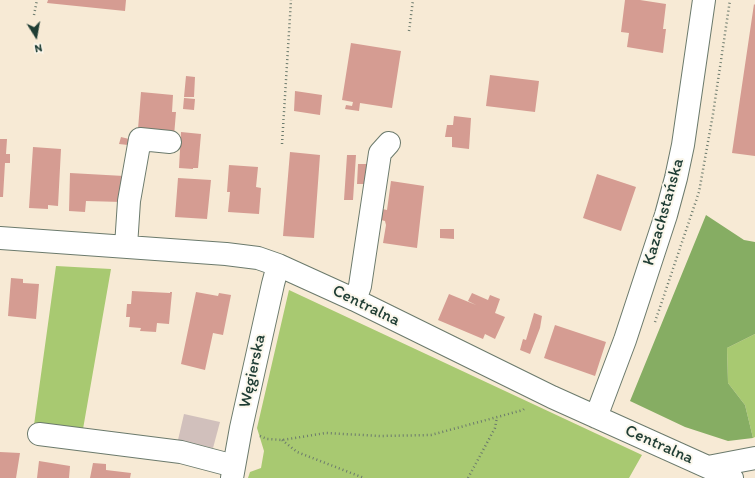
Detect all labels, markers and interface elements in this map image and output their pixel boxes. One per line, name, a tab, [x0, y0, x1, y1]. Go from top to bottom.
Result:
north arrow	[16, 16, 56, 56]
text: N	[33, 41, 43, 55]
street label: Kazachstańska	[639, 156, 689, 268]
street label: Centralna	[329, 281, 403, 331]
street label: Węgierska	[235, 332, 271, 410]
street label: Centralna	[622, 421, 696, 469]

